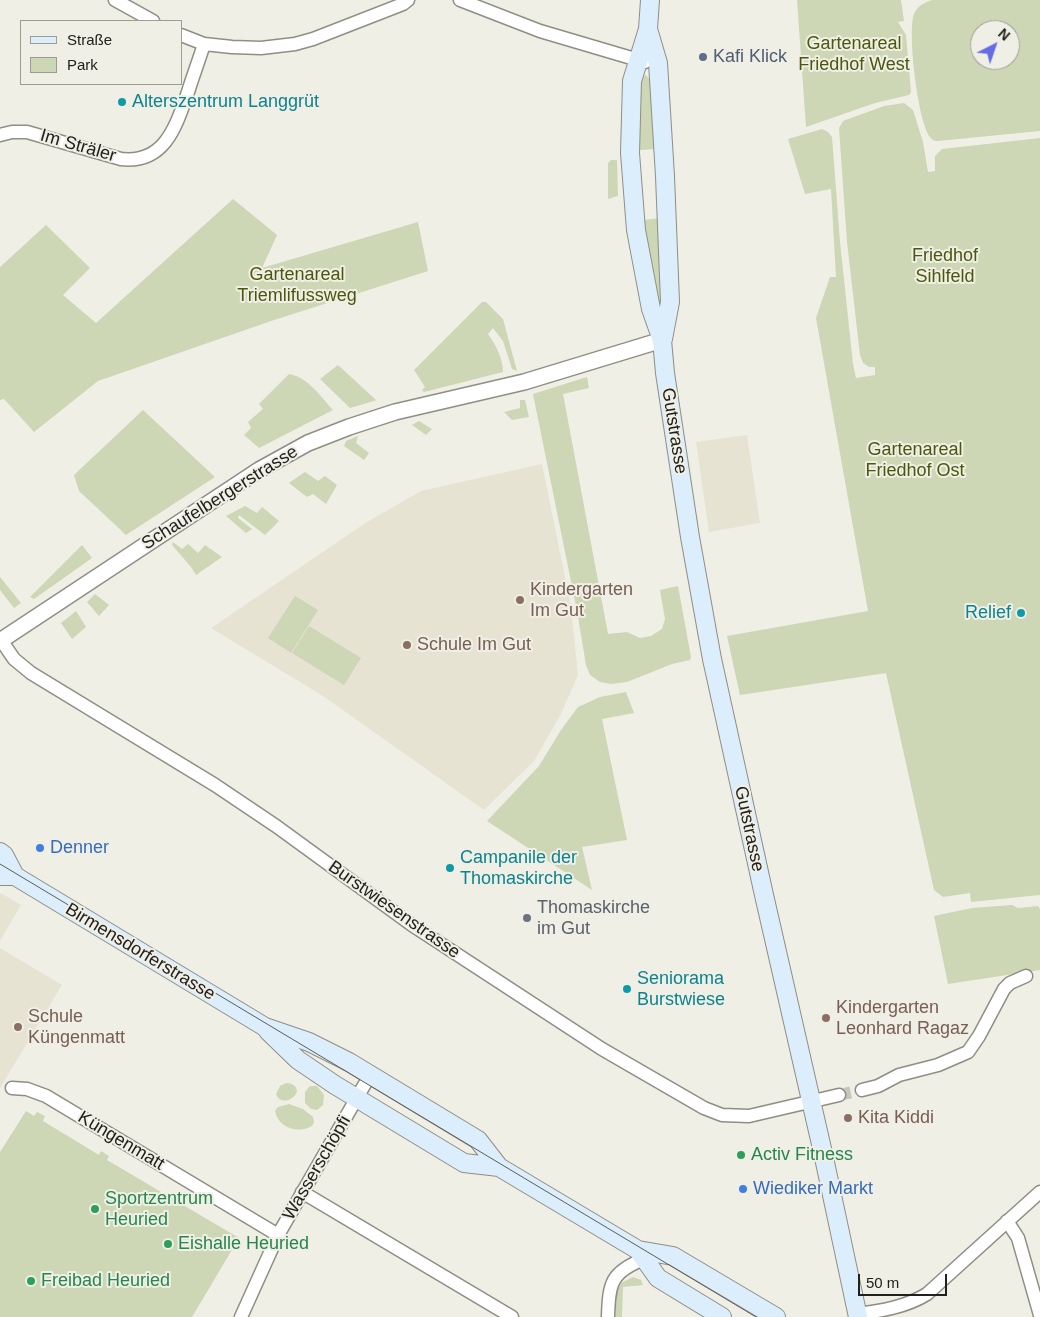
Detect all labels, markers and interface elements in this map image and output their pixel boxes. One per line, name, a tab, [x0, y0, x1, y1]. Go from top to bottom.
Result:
legend	[20, 20, 182, 85]
north arrow	[970, 20, 1020, 70]
text: N	[995, 25, 1013, 44]
text: Straße	[67, 31, 112, 48]
park label: Gartenareal Friedhof West	[798, 33, 910, 76]
place label: Kafi Klick	[713, 46, 787, 68]
marker: Kafi Klick	[697, 51, 709, 63]
text: Park	[67, 56, 98, 73]
place label: Alterszentrum Langgrüt	[132, 91, 319, 113]
marker: Alterszentrum Langgrüt	[116, 96, 128, 108]
street label: Im Sträler	[38, 125, 118, 167]
park label: Friedhof Sihlfeld	[912, 245, 978, 288]
park label: Gartenareal Triemlifussweg	[237, 264, 357, 306]
street label: Gutstrasse	[657, 386, 691, 476]
park label: Gartenareal Friedhof Ost	[865, 439, 965, 482]
street label: Schaufelbergerstrasse	[138, 441, 302, 555]
place label: Kindergarten Im Gut	[530, 579, 633, 622]
marker: Kindergarten Im Gut	[514, 594, 526, 606]
place label: Relief	[965, 602, 1011, 624]
marker: Relief	[1015, 607, 1027, 619]
place label: Schule Im Gut	[417, 634, 531, 656]
marker: Schule Im Gut	[401, 639, 413, 651]
street label: Gutstrasse	[729, 784, 769, 874]
place label: Denner	[50, 837, 109, 859]
marker: Denner	[34, 842, 46, 854]
place label: Campanile der Thomaskirche	[460, 847, 577, 890]
street label: Burstwiesenstrasse	[324, 856, 464, 964]
marker: Campanile der Thomaskirche	[444, 862, 456, 874]
place label: Thomaskirche im Gut	[537, 897, 650, 940]
street label: Birmensdorferstrasse	[61, 899, 219, 1005]
marker: Thomaskirche im Gut	[521, 912, 533, 924]
place label: Seniorama Burstwiese	[637, 968, 725, 1011]
marker: Seniorama Burstwiese	[621, 983, 633, 995]
place label: Kindergarten Leonhard Ragaz	[836, 997, 969, 1040]
place label: Schule Küngenmatt	[28, 1006, 125, 1048]
marker: Kindergarten Leonhard Ragaz	[820, 1012, 832, 1024]
marker: Schule Küngenmatt	[12, 1021, 24, 1033]
street label: Küngenmatt	[74, 1107, 168, 1175]
place label: Kita Kiddi	[858, 1107, 934, 1129]
street label: Wasserschöpfi	[278, 1112, 356, 1224]
marker: Kita Kiddi	[842, 1112, 854, 1124]
place label: Activ Fitness	[751, 1144, 853, 1166]
marker: Activ Fitness	[735, 1149, 747, 1161]
place label: Wiediker Markt	[753, 1178, 873, 1200]
marker: Wiediker Markt	[737, 1183, 749, 1195]
place label: Sportzentrum Heuried	[105, 1188, 213, 1230]
marker: Sportzentrum Heuried	[89, 1203, 101, 1215]
place label: Eishalle Heuried	[178, 1233, 309, 1255]
marker: Eishalle Heuried	[162, 1238, 174, 1250]
scale bar	[860, 1264, 949, 1296]
place label: Freibad Heuried	[41, 1270, 170, 1292]
text: 50 m	[866, 1274, 899, 1291]
marker: Freibad Heuried	[25, 1275, 37, 1287]

